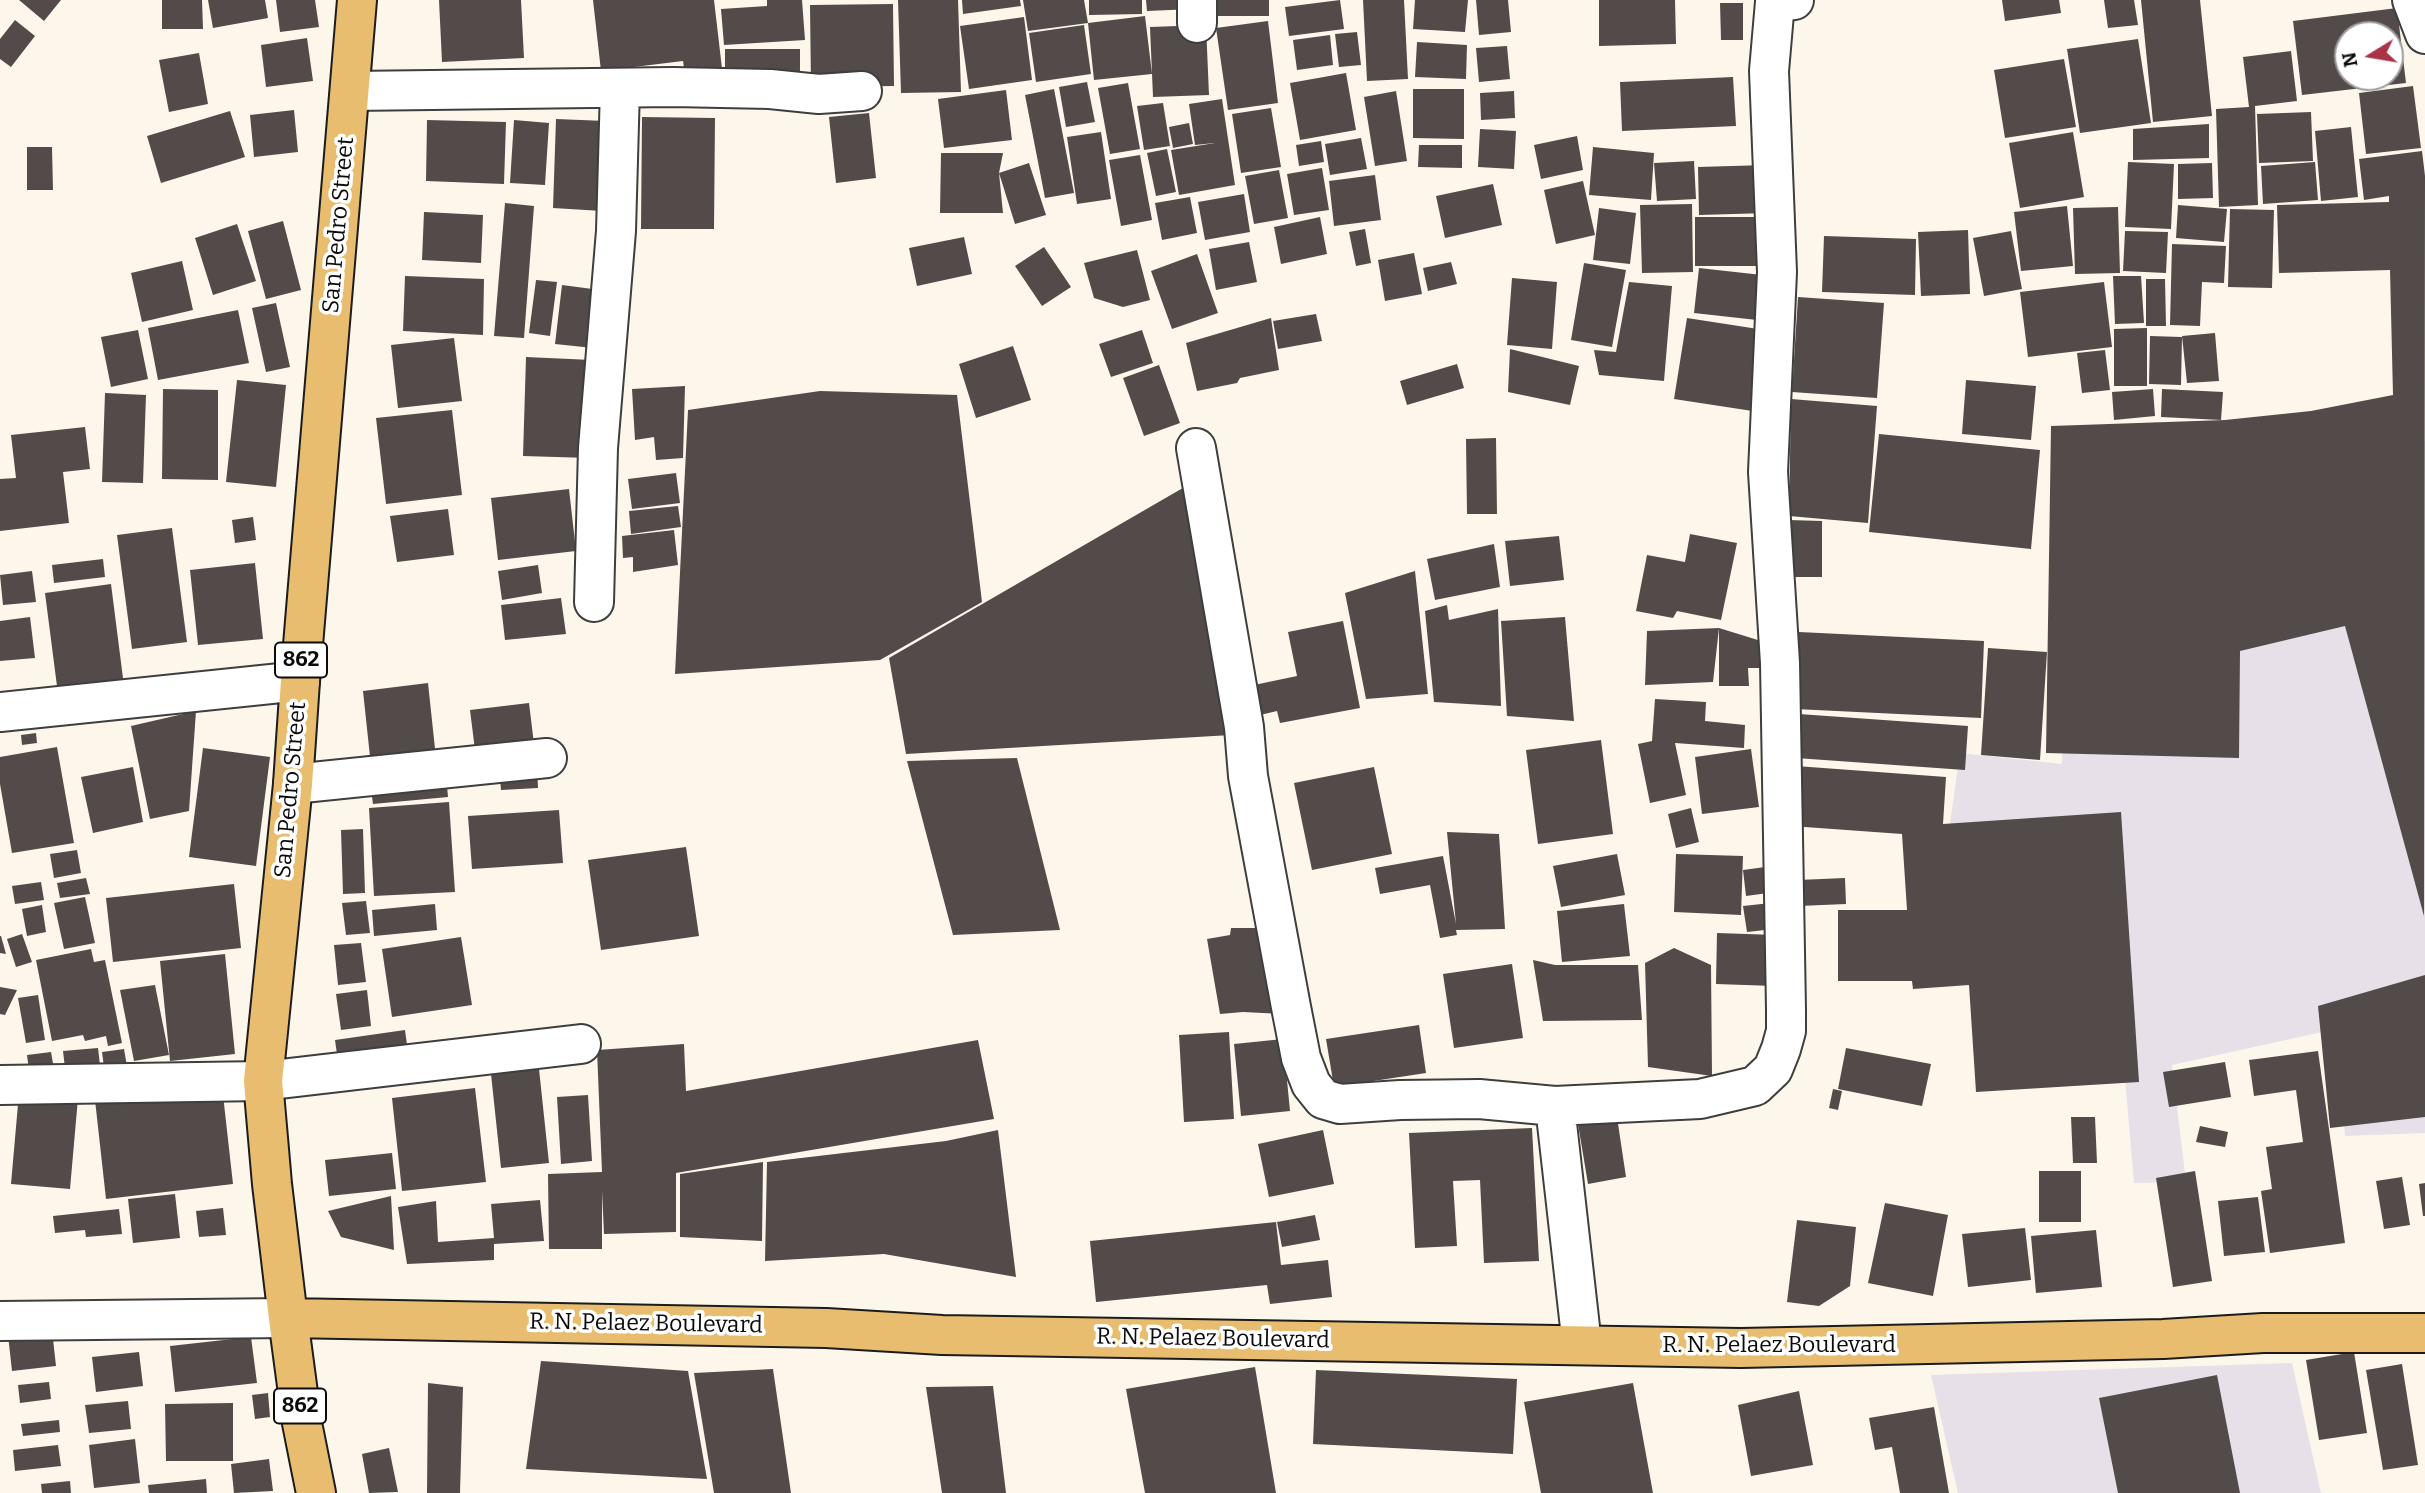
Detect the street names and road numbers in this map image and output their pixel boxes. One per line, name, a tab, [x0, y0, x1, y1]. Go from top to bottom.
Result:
street label: San Pedro Street	[318, 136, 360, 314]
road number: 862	[275, 642, 327, 678]
street label: San Pedro Street	[270, 701, 312, 879]
street label: R. N. Pelaez Boulevard	[529, 1308, 763, 1340]
street label: R. N. Pelaez Boulevard	[1096, 1323, 1330, 1355]
street label: R. N. Pelaez Boulevard	[1662, 1332, 1896, 1360]
road number: 862	[274, 1388, 326, 1424]

